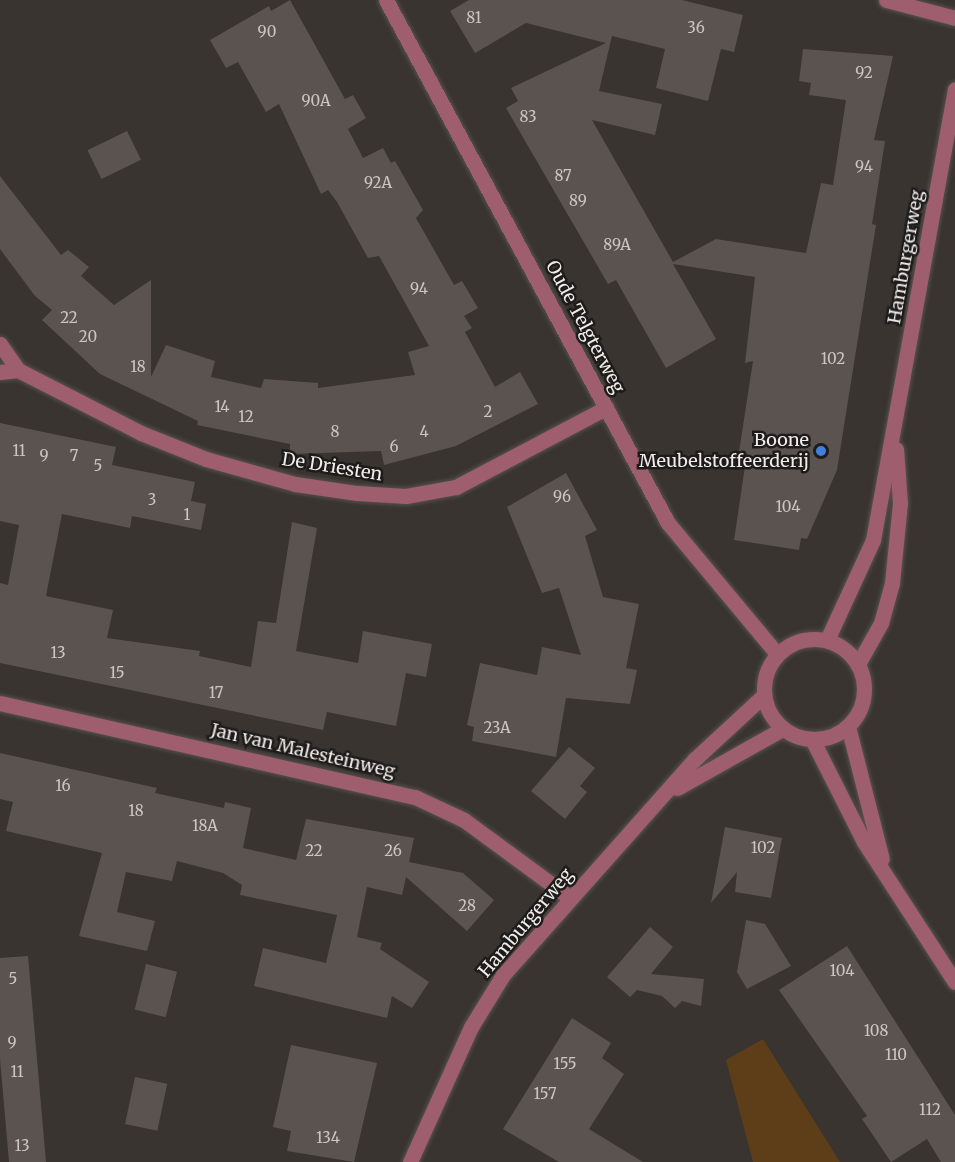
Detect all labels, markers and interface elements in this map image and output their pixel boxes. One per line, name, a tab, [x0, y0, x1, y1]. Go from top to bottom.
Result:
house number: 81	[466, 9, 482, 27]
house number: 36	[687, 19, 705, 37]
house number: 90	[258, 23, 276, 41]
house number: 92	[855, 64, 873, 82]
house number: 90A	[302, 92, 330, 110]
house number: 83	[520, 108, 536, 126]
house number: 94	[855, 158, 873, 176]
house number: 87	[554, 167, 572, 185]
house number: 92A	[364, 174, 392, 192]
street label: Hamburgerweg	[884, 188, 928, 326]
house number: 89	[569, 192, 587, 210]
house number: 89A	[603, 236, 631, 254]
street label: Oude Telgterweg	[541, 257, 629, 397]
house number: 94	[410, 280, 428, 298]
house number: 22	[60, 309, 78, 327]
house number: 20	[79, 328, 97, 346]
house number: 102	[821, 350, 845, 368]
house number: 18	[130, 358, 146, 376]
house number: 14	[214, 398, 230, 416]
house number: 2	[484, 403, 492, 421]
house number: 12	[238, 408, 254, 426]
house number: 8	[331, 423, 339, 441]
house number: 4	[419, 423, 429, 441]
place label: Boone Meubelstoffeerderij	[639, 430, 809, 472]
house number: 6	[389, 438, 399, 456]
house number: 11	[12, 442, 26, 460]
marker: Boone Meubelstoffeerderij	[814, 444, 828, 458]
house number: 9	[39, 447, 49, 465]
house number: 7	[70, 447, 78, 465]
street label: De Driesten	[280, 448, 384, 486]
house number: 5	[94, 457, 102, 475]
house number: 96	[553, 488, 571, 506]
house number: 3	[148, 491, 156, 509]
house number: 104	[776, 498, 800, 516]
house number: 1	[184, 506, 190, 524]
house number: 13	[51, 644, 65, 662]
house number: 15	[109, 664, 125, 682]
house number: 17	[209, 684, 223, 702]
street label: Jan van Malesteinweg	[209, 719, 397, 783]
house number: 23A	[483, 719, 511, 737]
house number: 16	[55, 777, 71, 795]
house number: 18	[128, 802, 144, 820]
house number: 18A	[192, 817, 218, 835]
house number: 102	[751, 839, 775, 857]
house number: 22	[305, 842, 323, 860]
house number: 26	[384, 842, 402, 860]
street label: Hamburgerweg	[474, 864, 578, 982]
house number: 28	[458, 897, 476, 915]
house number: 104	[830, 962, 854, 980]
house number: 5	[9, 970, 17, 988]
house number: 108	[864, 1022, 888, 1040]
house number: 9	[7, 1034, 17, 1052]
house number: 110	[885, 1046, 907, 1064]
house number: 155	[553, 1055, 577, 1073]
house number: 11	[10, 1063, 24, 1081]
house number: 157	[534, 1085, 556, 1103]
house number: 112	[919, 1101, 941, 1119]
house number: 134	[316, 1129, 340, 1147]
house number: 13	[15, 1137, 29, 1155]

